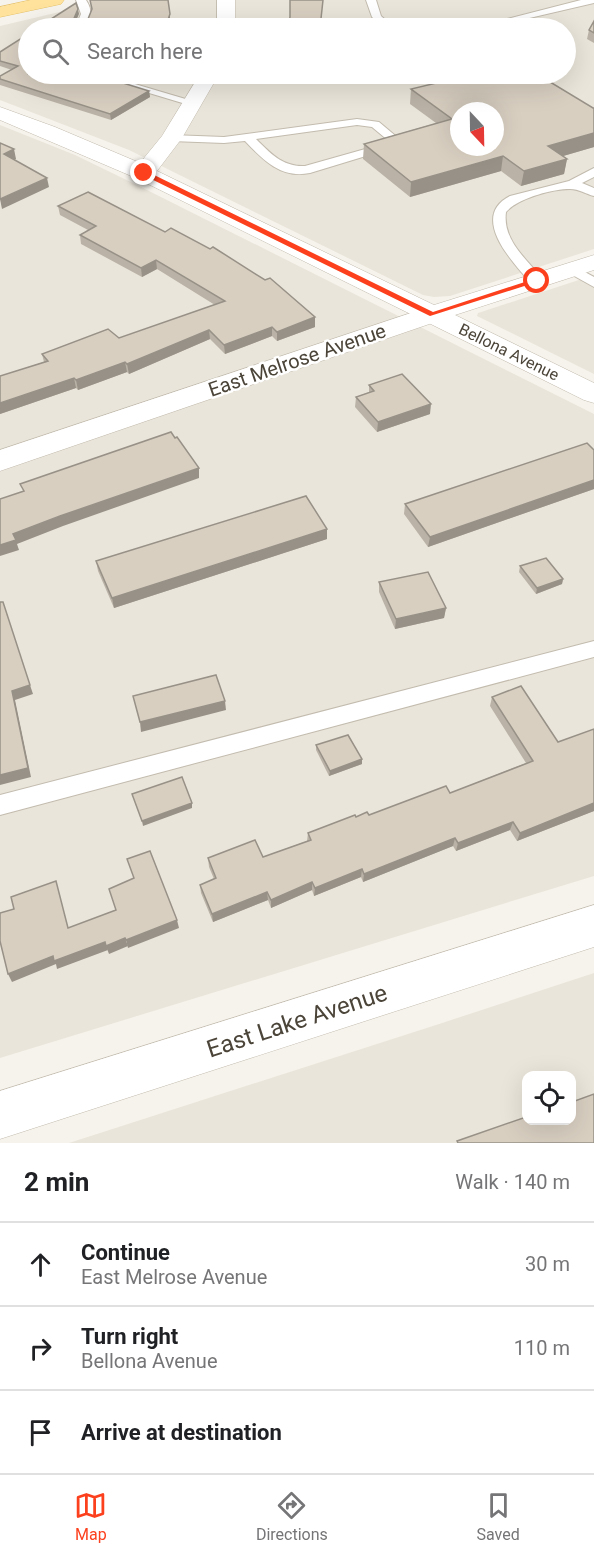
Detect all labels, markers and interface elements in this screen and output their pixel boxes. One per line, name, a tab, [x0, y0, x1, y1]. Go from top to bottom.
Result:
search box	[18, 18, 576, 84]
icon: search	[39, 35, 72, 68]
text: Search here	[87, 39, 203, 64]
north arrow	[450, 102, 504, 156]
route end	[130, 159, 156, 185]
route start	[523, 267, 549, 293]
street label: East Melrose Avenue	[205, 318, 389, 402]
street label: Bellona Avenue	[456, 320, 562, 384]
street label: East Lake Avenue	[203, 979, 391, 1063]
map controls	[522, 1071, 576, 1125]
button: locate	[522, 1071, 576, 1125]
text: 2 min	[24, 1167, 89, 1197]
text: Walk · 140 m	[455, 1170, 570, 1194]
text: Continue	[81, 1240, 170, 1265]
icon: ahead	[24, 1248, 57, 1281]
text: 30 m	[525, 1252, 570, 1276]
text: East Melrose Avenue	[81, 1265, 267, 1289]
text: Turn right	[81, 1324, 178, 1349]
icon: right	[24, 1332, 57, 1365]
text: 110 m	[514, 1336, 570, 1360]
text: Bellona Avenue	[81, 1349, 217, 1373]
icon: arrive	[24, 1416, 57, 1449]
text: Arrive at destination	[81, 1420, 282, 1445]
tab: Map	[74, 1489, 107, 1544]
tab: Directions	[256, 1489, 328, 1544]
tab: Saved	[476, 1489, 520, 1544]

